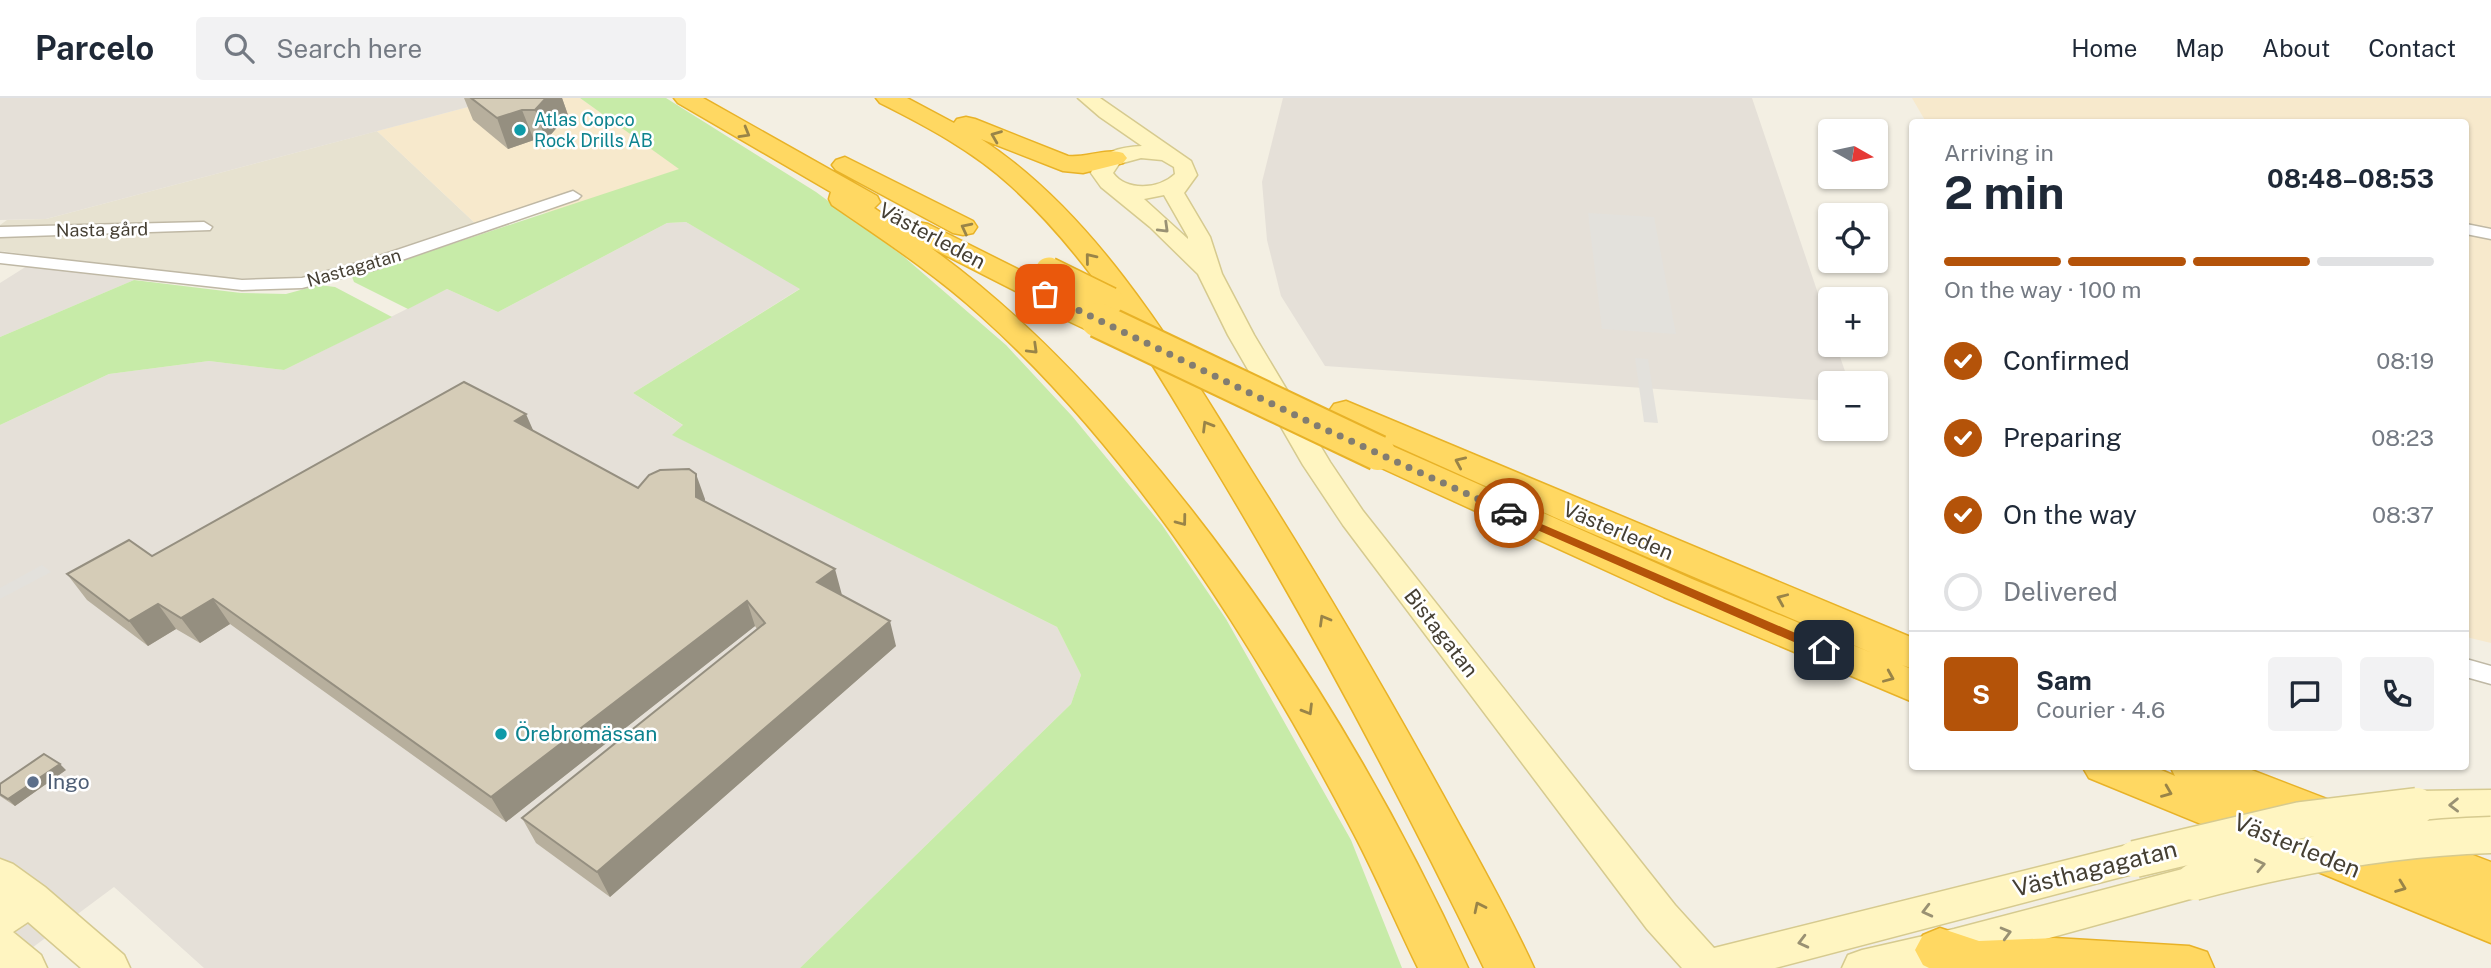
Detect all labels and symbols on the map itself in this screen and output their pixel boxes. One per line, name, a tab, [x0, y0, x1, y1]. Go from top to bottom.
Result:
place label: Atlas Copco Rock Drills AB	[534, 109, 653, 151]
north arrow	[1818, 119, 1888, 189]
marker: Atlas Copco Rock Drills AB	[512, 122, 528, 138]
one-way arrow	[737, 125, 750, 138]
one-way arrow	[990, 130, 1002, 144]
street label: Västerleden	[875, 197, 990, 274]
street label: Nasta gård	[56, 218, 148, 241]
one-way arrow	[1156, 220, 1169, 232]
one-way arrow	[961, 223, 973, 237]
street label: Nastagatan	[304, 244, 403, 291]
one-way arrow	[1086, 253, 1099, 265]
pin	[1015, 264, 1075, 324]
one-way arrow	[1025, 340, 1038, 353]
one-way arrow	[1202, 420, 1215, 433]
one-way arrow	[1455, 456, 1467, 470]
courier	[1474, 478, 1544, 548]
street label: Västerleden	[1559, 496, 1677, 565]
one-way arrow	[1174, 513, 1186, 526]
street label: Bistagatan	[1399, 584, 1484, 682]
one-way arrow	[1777, 594, 1789, 608]
one-way arrow	[1319, 615, 1332, 628]
pin	[1794, 620, 1854, 680]
one-way arrow	[1882, 669, 1894, 683]
one-way arrow	[1300, 702, 1313, 715]
place label: Örebromässan	[515, 721, 657, 746]
marker: Örebromässan	[493, 726, 509, 742]
place label: Ingo	[47, 769, 90, 794]
marker: Ingo	[25, 774, 41, 790]
one-way arrow	[2160, 784, 2172, 798]
one-way arrow	[2448, 797, 2459, 812]
street label: Västerleden	[2230, 807, 2365, 883]
street label: Västhagagatan	[2010, 834, 2180, 902]
one-way arrow	[2254, 858, 2266, 873]
one-way arrow	[2394, 879, 2406, 893]
one-way arrow	[1473, 902, 1487, 914]
one-way arrow	[1921, 902, 1933, 917]
one-way arrow	[2000, 927, 2012, 941]
one-way arrow	[1797, 934, 1809, 948]

